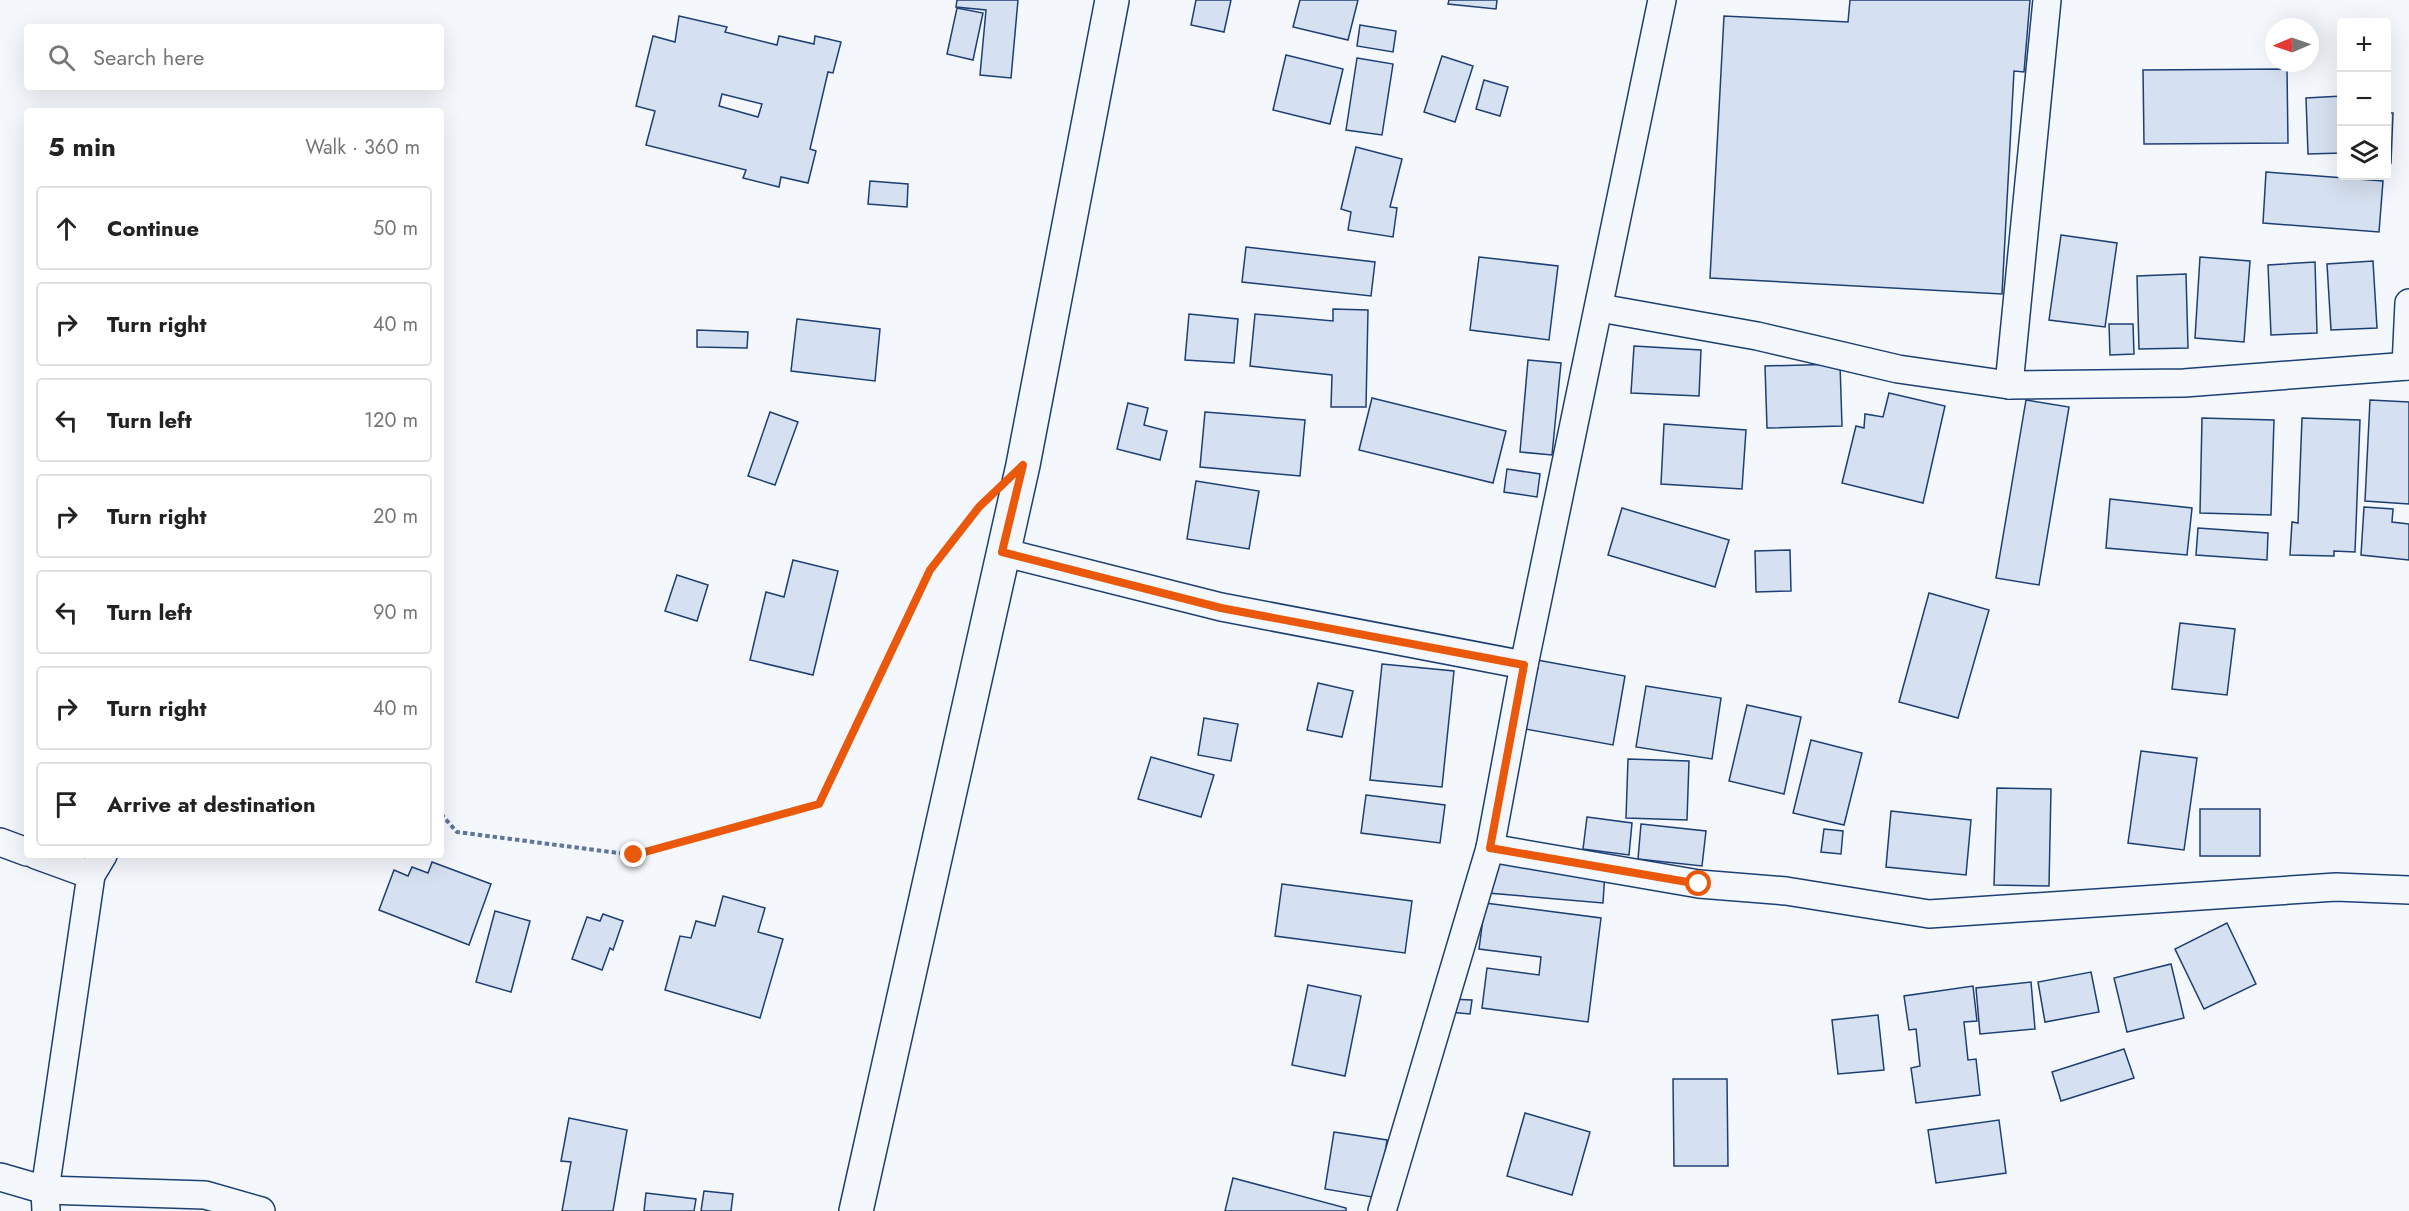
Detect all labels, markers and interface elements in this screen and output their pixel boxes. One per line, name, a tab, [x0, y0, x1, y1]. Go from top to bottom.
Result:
north arrow	[2265, 18, 2319, 72]
map controls	[2337, 18, 2391, 180]
button: +	[2337, 18, 2391, 72]
search box	[24, 24, 444, 90]
icon: search	[45, 41, 78, 74]
text: Search here	[93, 41, 204, 73]
button: −	[2337, 72, 2391, 126]
button: layers	[2337, 126, 2391, 180]
text: 5 min	[48, 128, 116, 166]
text: Walk · 360 m	[305, 133, 420, 162]
icon: ahead	[50, 212, 83, 245]
text: Continue	[107, 212, 199, 244]
text: 50 m	[373, 214, 418, 243]
icon: right	[50, 308, 83, 341]
text: Turn right	[107, 308, 207, 340]
text: 40 m	[373, 310, 418, 339]
icon: left	[50, 404, 83, 437]
text: Turn left	[107, 404, 192, 436]
text: 120 m	[364, 406, 418, 435]
icon: right	[50, 500, 83, 533]
text: Turn right	[107, 500, 207, 532]
text: 20 m	[373, 502, 418, 531]
icon: left	[50, 596, 83, 629]
text: Turn left	[107, 596, 192, 628]
text: 90 m	[373, 598, 418, 627]
icon: right	[50, 692, 83, 725]
text: Turn right	[107, 692, 207, 724]
text: 40 m	[373, 694, 418, 723]
icon: arrive	[50, 788, 83, 821]
text: Arrive at destination	[107, 788, 316, 820]
route end	[620, 841, 646, 867]
route start	[1685, 870, 1711, 896]

